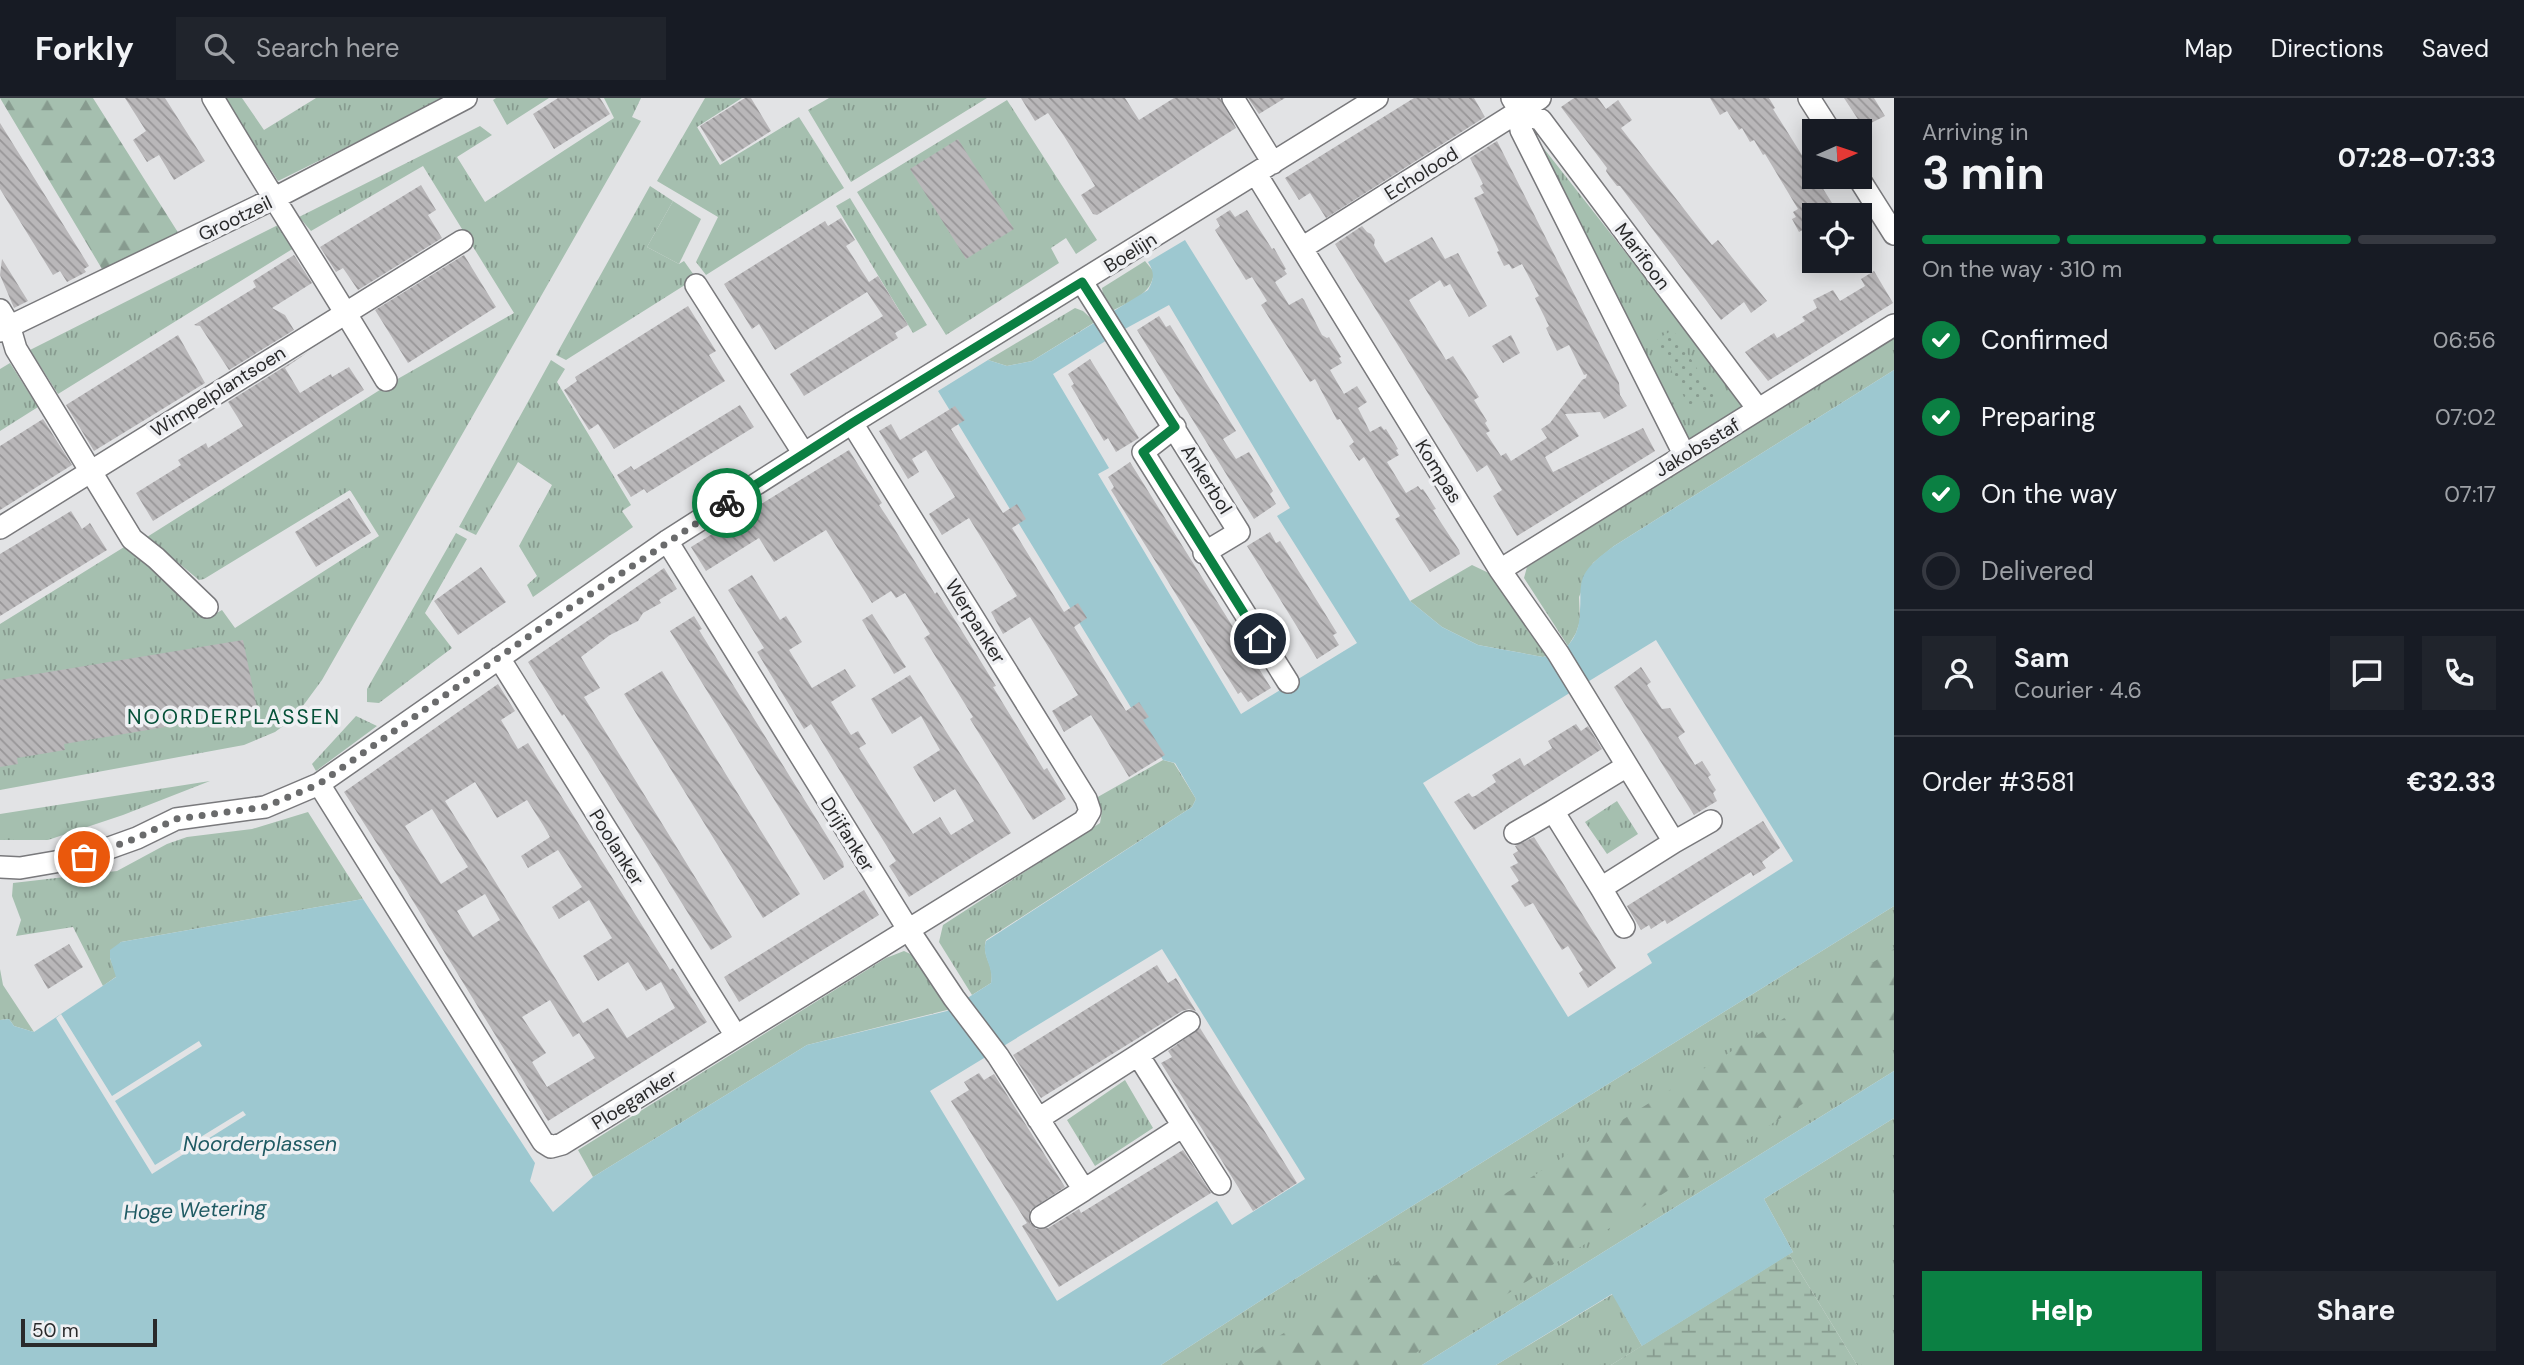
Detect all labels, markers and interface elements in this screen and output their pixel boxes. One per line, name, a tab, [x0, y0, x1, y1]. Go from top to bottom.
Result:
search box	[176, 17, 666, 80]
text: Forkly	[35, 27, 134, 70]
icon: search	[200, 29, 238, 67]
text: Search here	[256, 31, 399, 65]
text: Map	[2185, 33, 2233, 64]
text: Directions	[2271, 33, 2384, 64]
text: Saved	[2422, 33, 2489, 64]
text: Arriving in	[1922, 117, 2028, 147]
north arrow	[1802, 119, 1872, 189]
map controls	[1802, 119, 1872, 273]
street label: Echolood	[1380, 141, 1463, 206]
text: 07:28–07:33	[2338, 141, 2496, 175]
text: 3 min	[1922, 143, 2045, 203]
street label: Grootzeil	[194, 190, 276, 247]
button: locate	[1802, 203, 1872, 273]
street label: Marifoon	[1609, 218, 1676, 295]
street label: Boelijn	[1099, 226, 1161, 278]
text: On the way · 310 m	[1922, 254, 2122, 284]
icon: check	[1922, 321, 1960, 359]
text: Confirmed	[1981, 323, 2108, 357]
text: 06:56	[2433, 325, 2496, 355]
street label: Wimpelplantsoen	[146, 340, 290, 443]
icon: check	[1922, 398, 1960, 436]
text: Preparing	[1981, 400, 2096, 434]
text: 07:02	[2435, 402, 2496, 432]
street label: Jakobsstaf	[1650, 412, 1744, 483]
street label: Kompas	[1409, 435, 1468, 508]
street label: Ankerbol	[1175, 440, 1238, 519]
courier	[692, 468, 762, 538]
icon: check	[1922, 475, 1960, 513]
text: On the way	[1981, 477, 2117, 511]
text: 07:17	[2444, 479, 2496, 509]
icon: bike	[708, 484, 746, 522]
text: Delivered	[1981, 554, 2094, 588]
street label: Werpanker	[940, 574, 1011, 668]
pin	[1230, 609, 1290, 669]
icon: home	[1241, 620, 1279, 658]
button: person	[1922, 636, 1996, 710]
button: chat	[2330, 636, 2404, 710]
button: phone	[2422, 636, 2496, 710]
text: Sam	[2014, 641, 2069, 675]
text: Courier · 4.6	[2014, 675, 2142, 705]
district label: NOORDERPLASSEN	[127, 703, 341, 731]
text: Order #3581	[1922, 765, 2074, 799]
text: €32.33	[2407, 765, 2496, 799]
street label: Drijfanker	[815, 792, 880, 876]
street label: Poolanker	[583, 805, 650, 890]
pin	[54, 827, 114, 887]
icon: bag	[65, 838, 103, 876]
street label: Ploeganker	[587, 1063, 682, 1135]
water label: Noorderplassen	[183, 1130, 337, 1158]
water label: Hoge Wetering	[123, 1193, 267, 1226]
button: Help	[1922, 1271, 2202, 1351]
button: Share	[2216, 1271, 2496, 1351]
scale bar	[21, 1316, 158, 1348]
text: 50 m	[32, 1318, 79, 1343]

